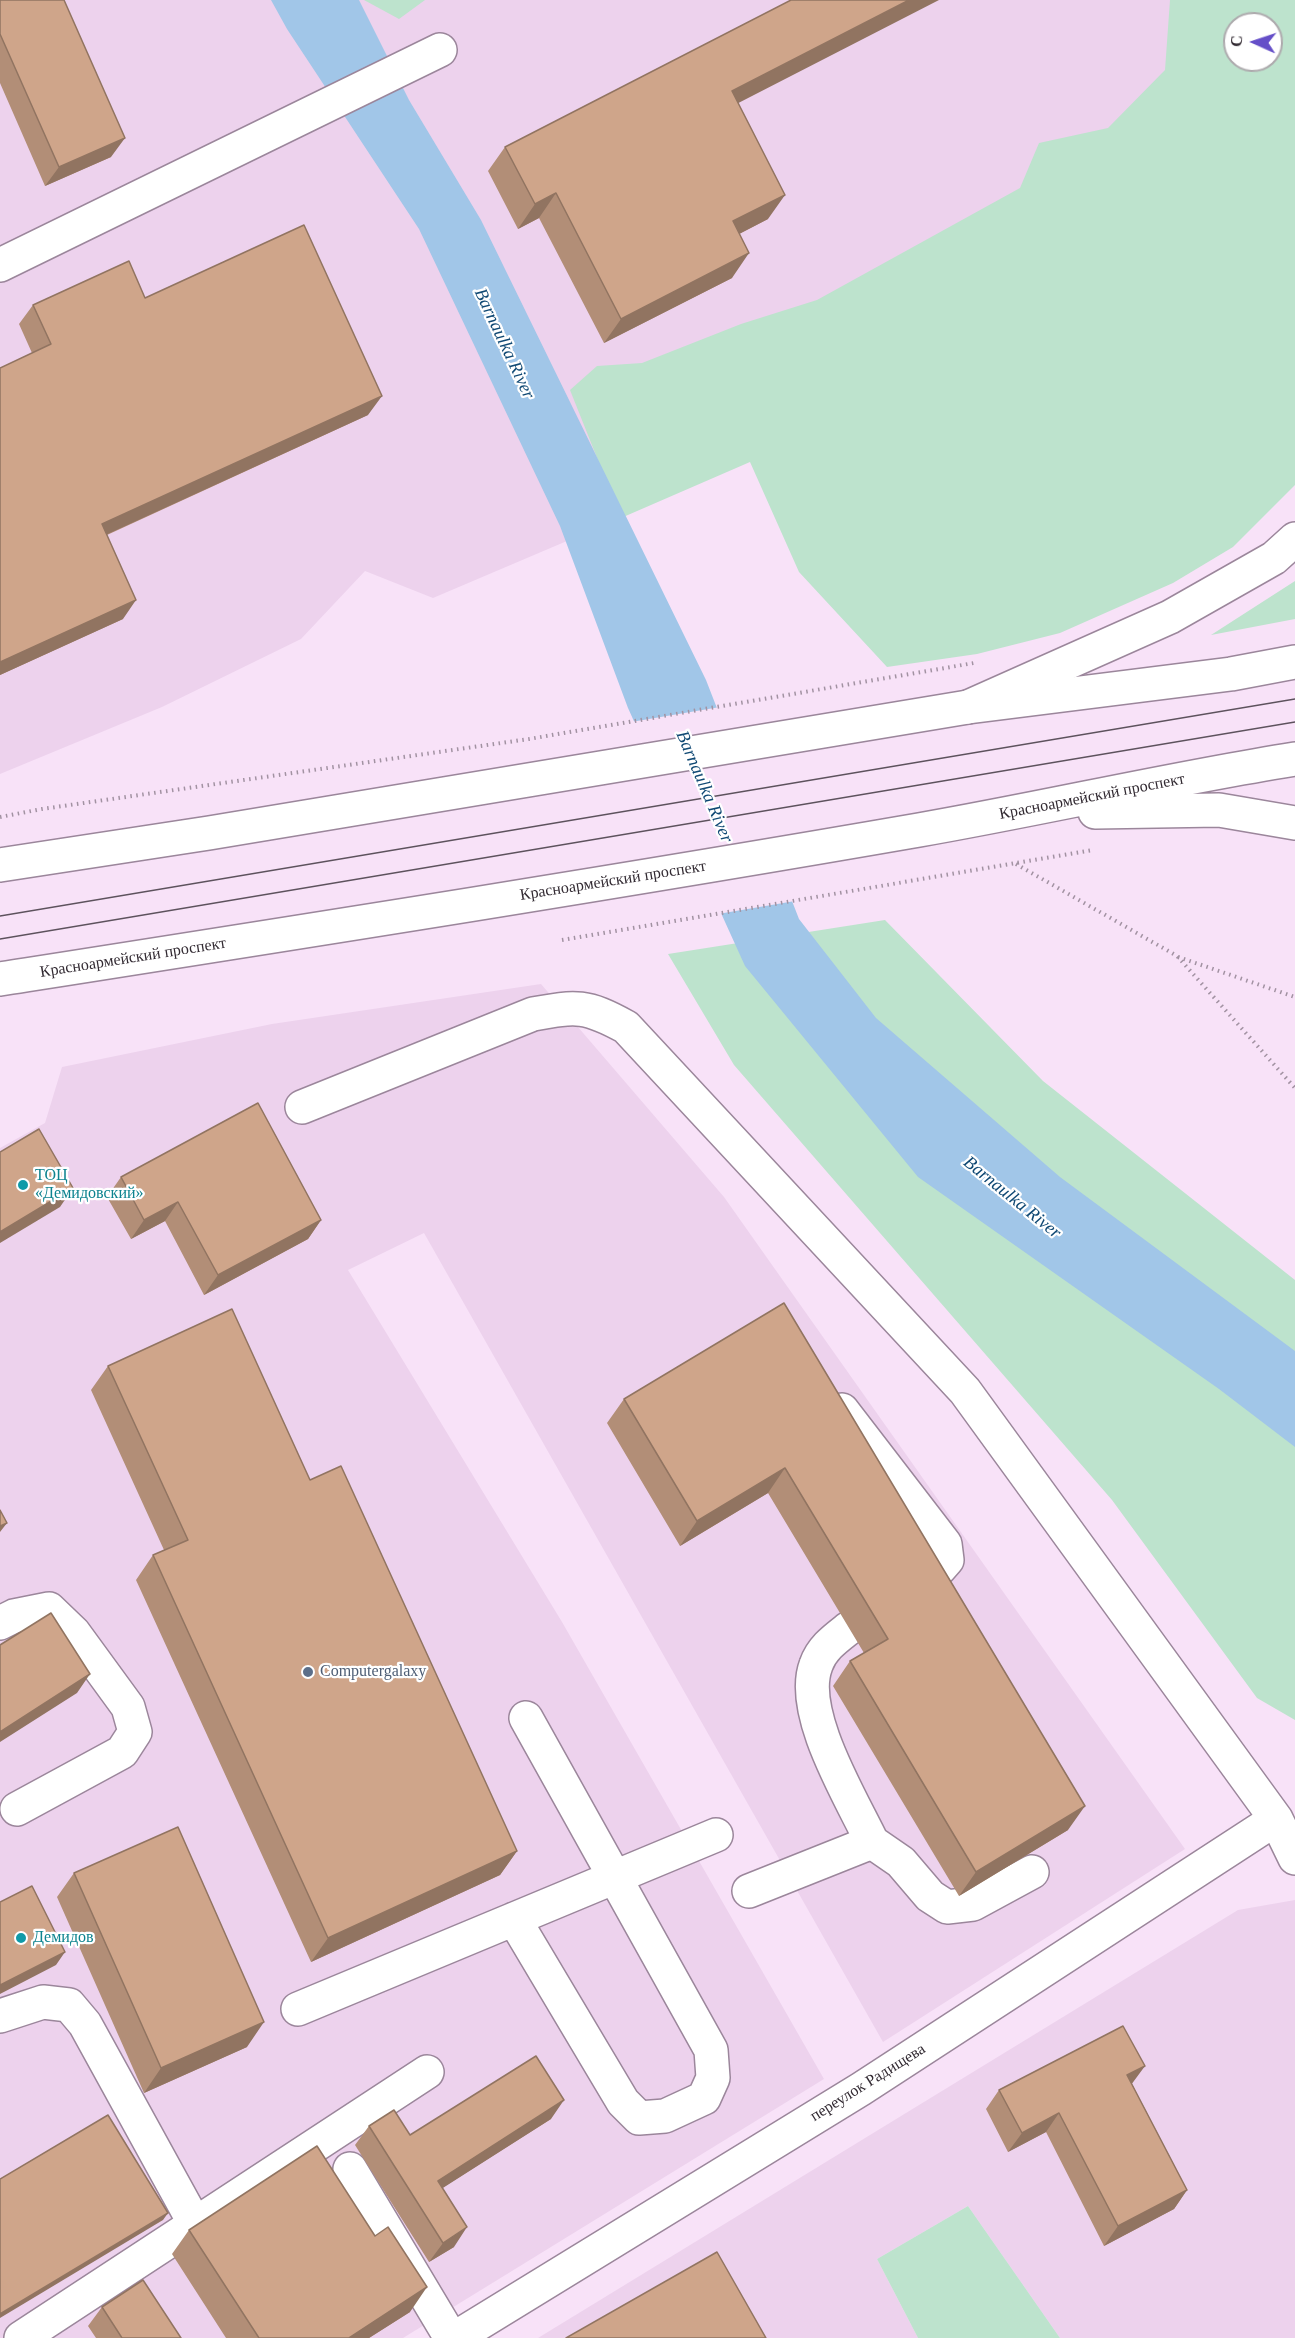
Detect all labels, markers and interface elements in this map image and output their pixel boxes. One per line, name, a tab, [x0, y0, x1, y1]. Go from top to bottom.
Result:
north arrow	[1223, 12, 1283, 72]
text: С	[1228, 35, 1245, 47]
water label: Barnaulka River	[469, 285, 539, 403]
water label: Barnaulka River	[671, 728, 737, 846]
street label: Красноармейский проспект	[998, 770, 1186, 824]
street label: Красноармейский проспект	[518, 857, 708, 905]
street label: Красноармейский проспект	[38, 934, 228, 982]
water label: Barnaulka River	[959, 1152, 1065, 1244]
place label: ТОЦ «Демидовский»	[35, 1166, 144, 1204]
marker: ТОЦ «Демидовский»	[16, 1178, 30, 1192]
place label: Computergalaxy	[320, 1662, 426, 1682]
marker: Computergalaxy	[301, 1665, 315, 1679]
place label: Демидов	[33, 1928, 94, 1948]
marker: Демидов	[14, 1931, 28, 1945]
street label: переулок Радищева	[807, 2040, 929, 2126]

